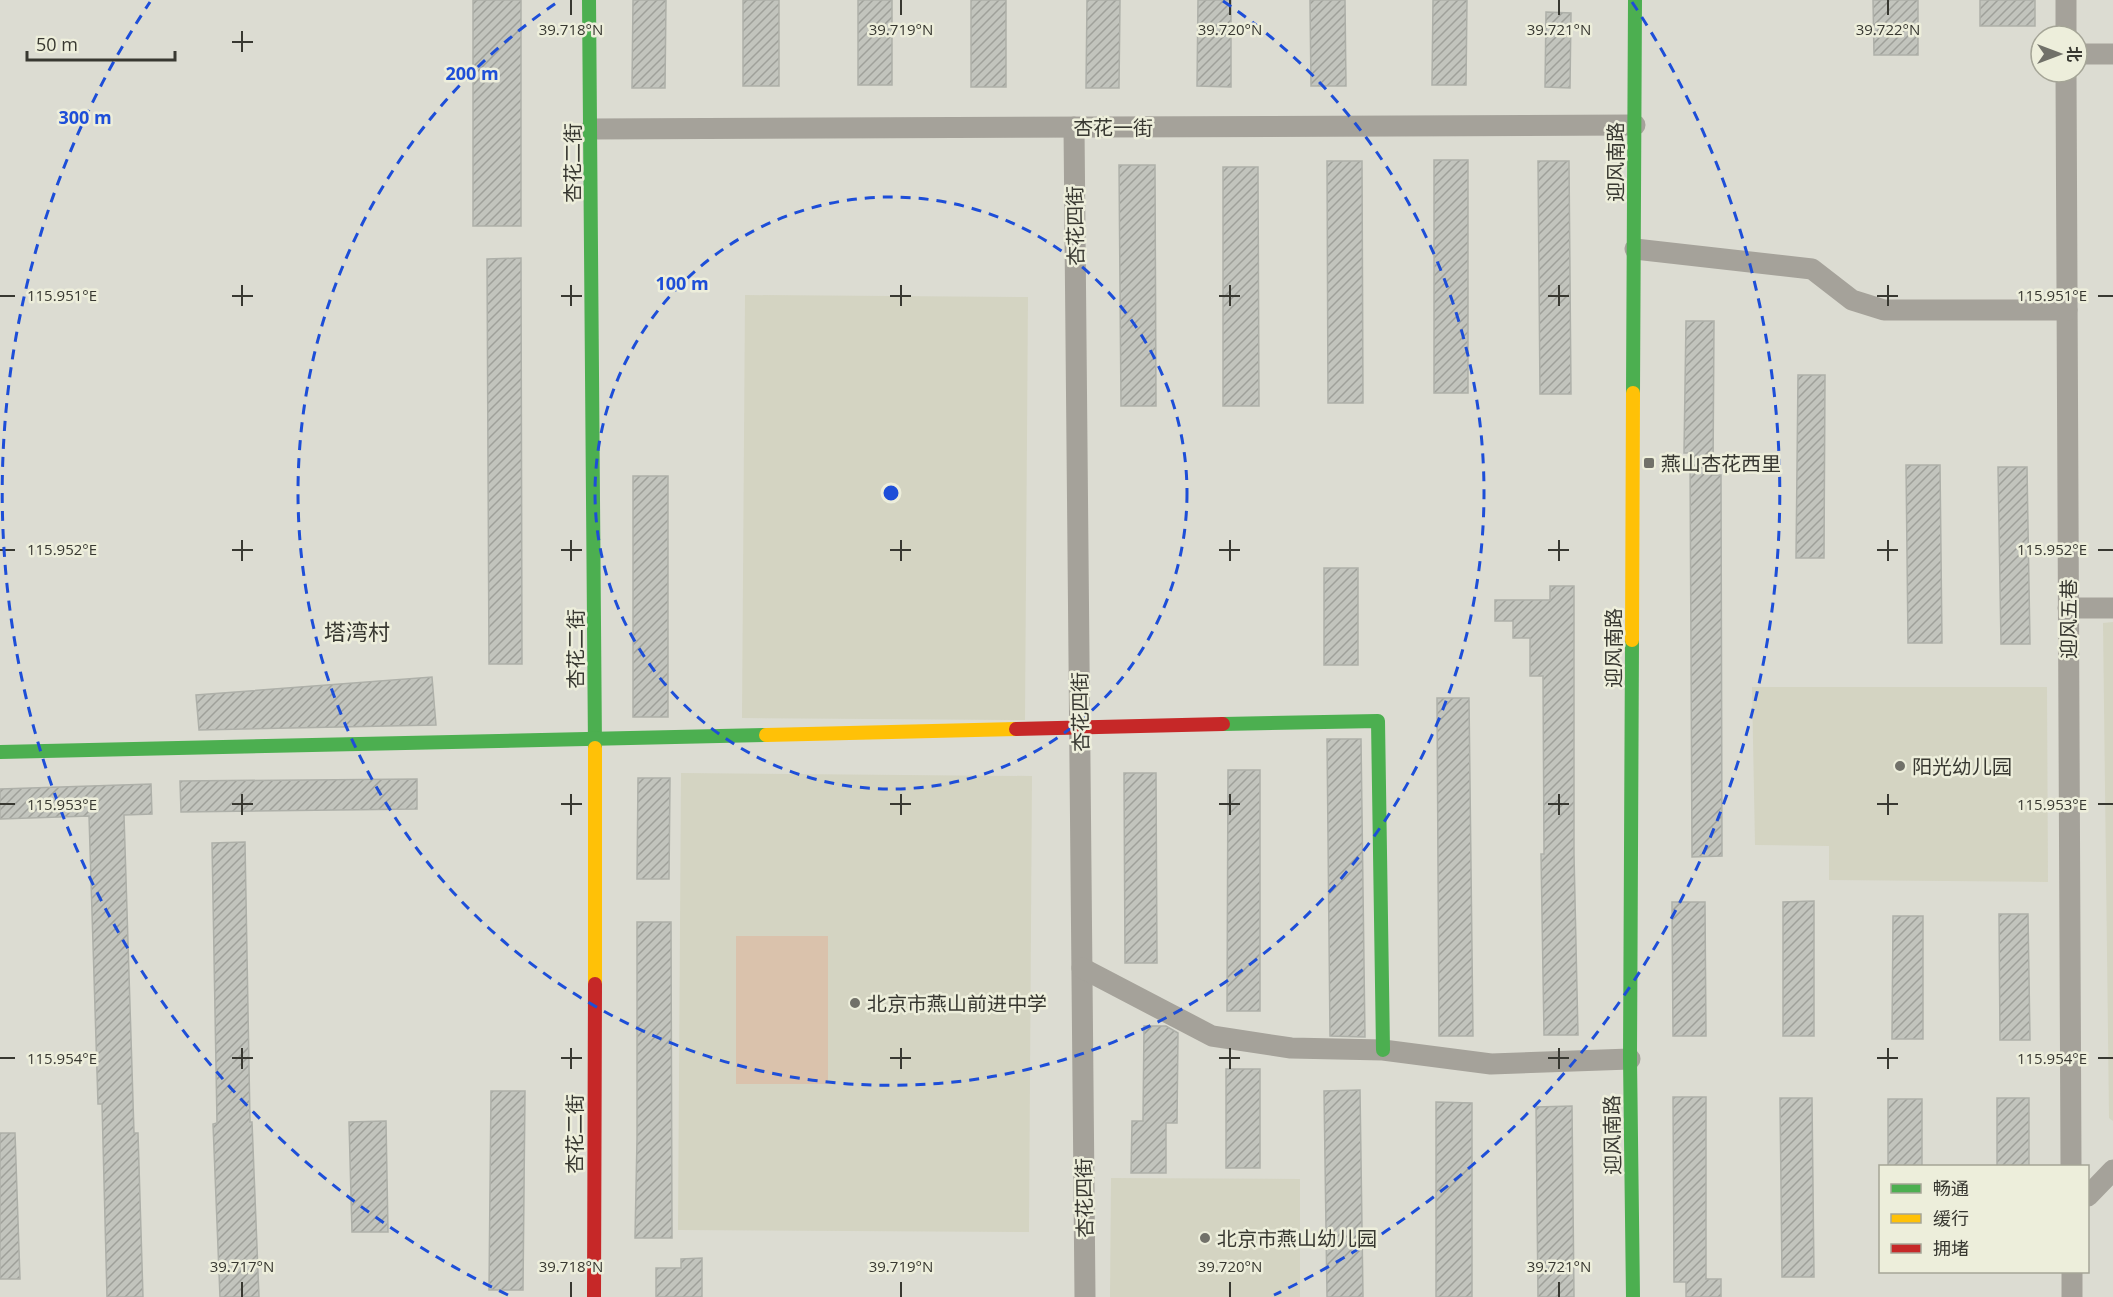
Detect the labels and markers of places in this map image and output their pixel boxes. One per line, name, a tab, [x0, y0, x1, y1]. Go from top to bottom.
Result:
place label: 燕山杏花西里	[1661, 450, 1781, 477]
marker: 燕山杏花西里	[1642, 456, 1656, 470]
centre of rings	[881, 483, 901, 503]
place label: 阳光幼儿园	[1912, 753, 2012, 780]
marker: 阳光幼儿园	[1893, 759, 1907, 773]
place label: 北京市燕山前进中学	[867, 990, 1047, 1017]
marker: 北京市燕山前进中学	[848, 996, 862, 1010]
place label: 北京市燕山幼儿园	[1217, 1225, 1377, 1252]
marker: 北京市燕山幼儿园	[1198, 1231, 1212, 1245]

